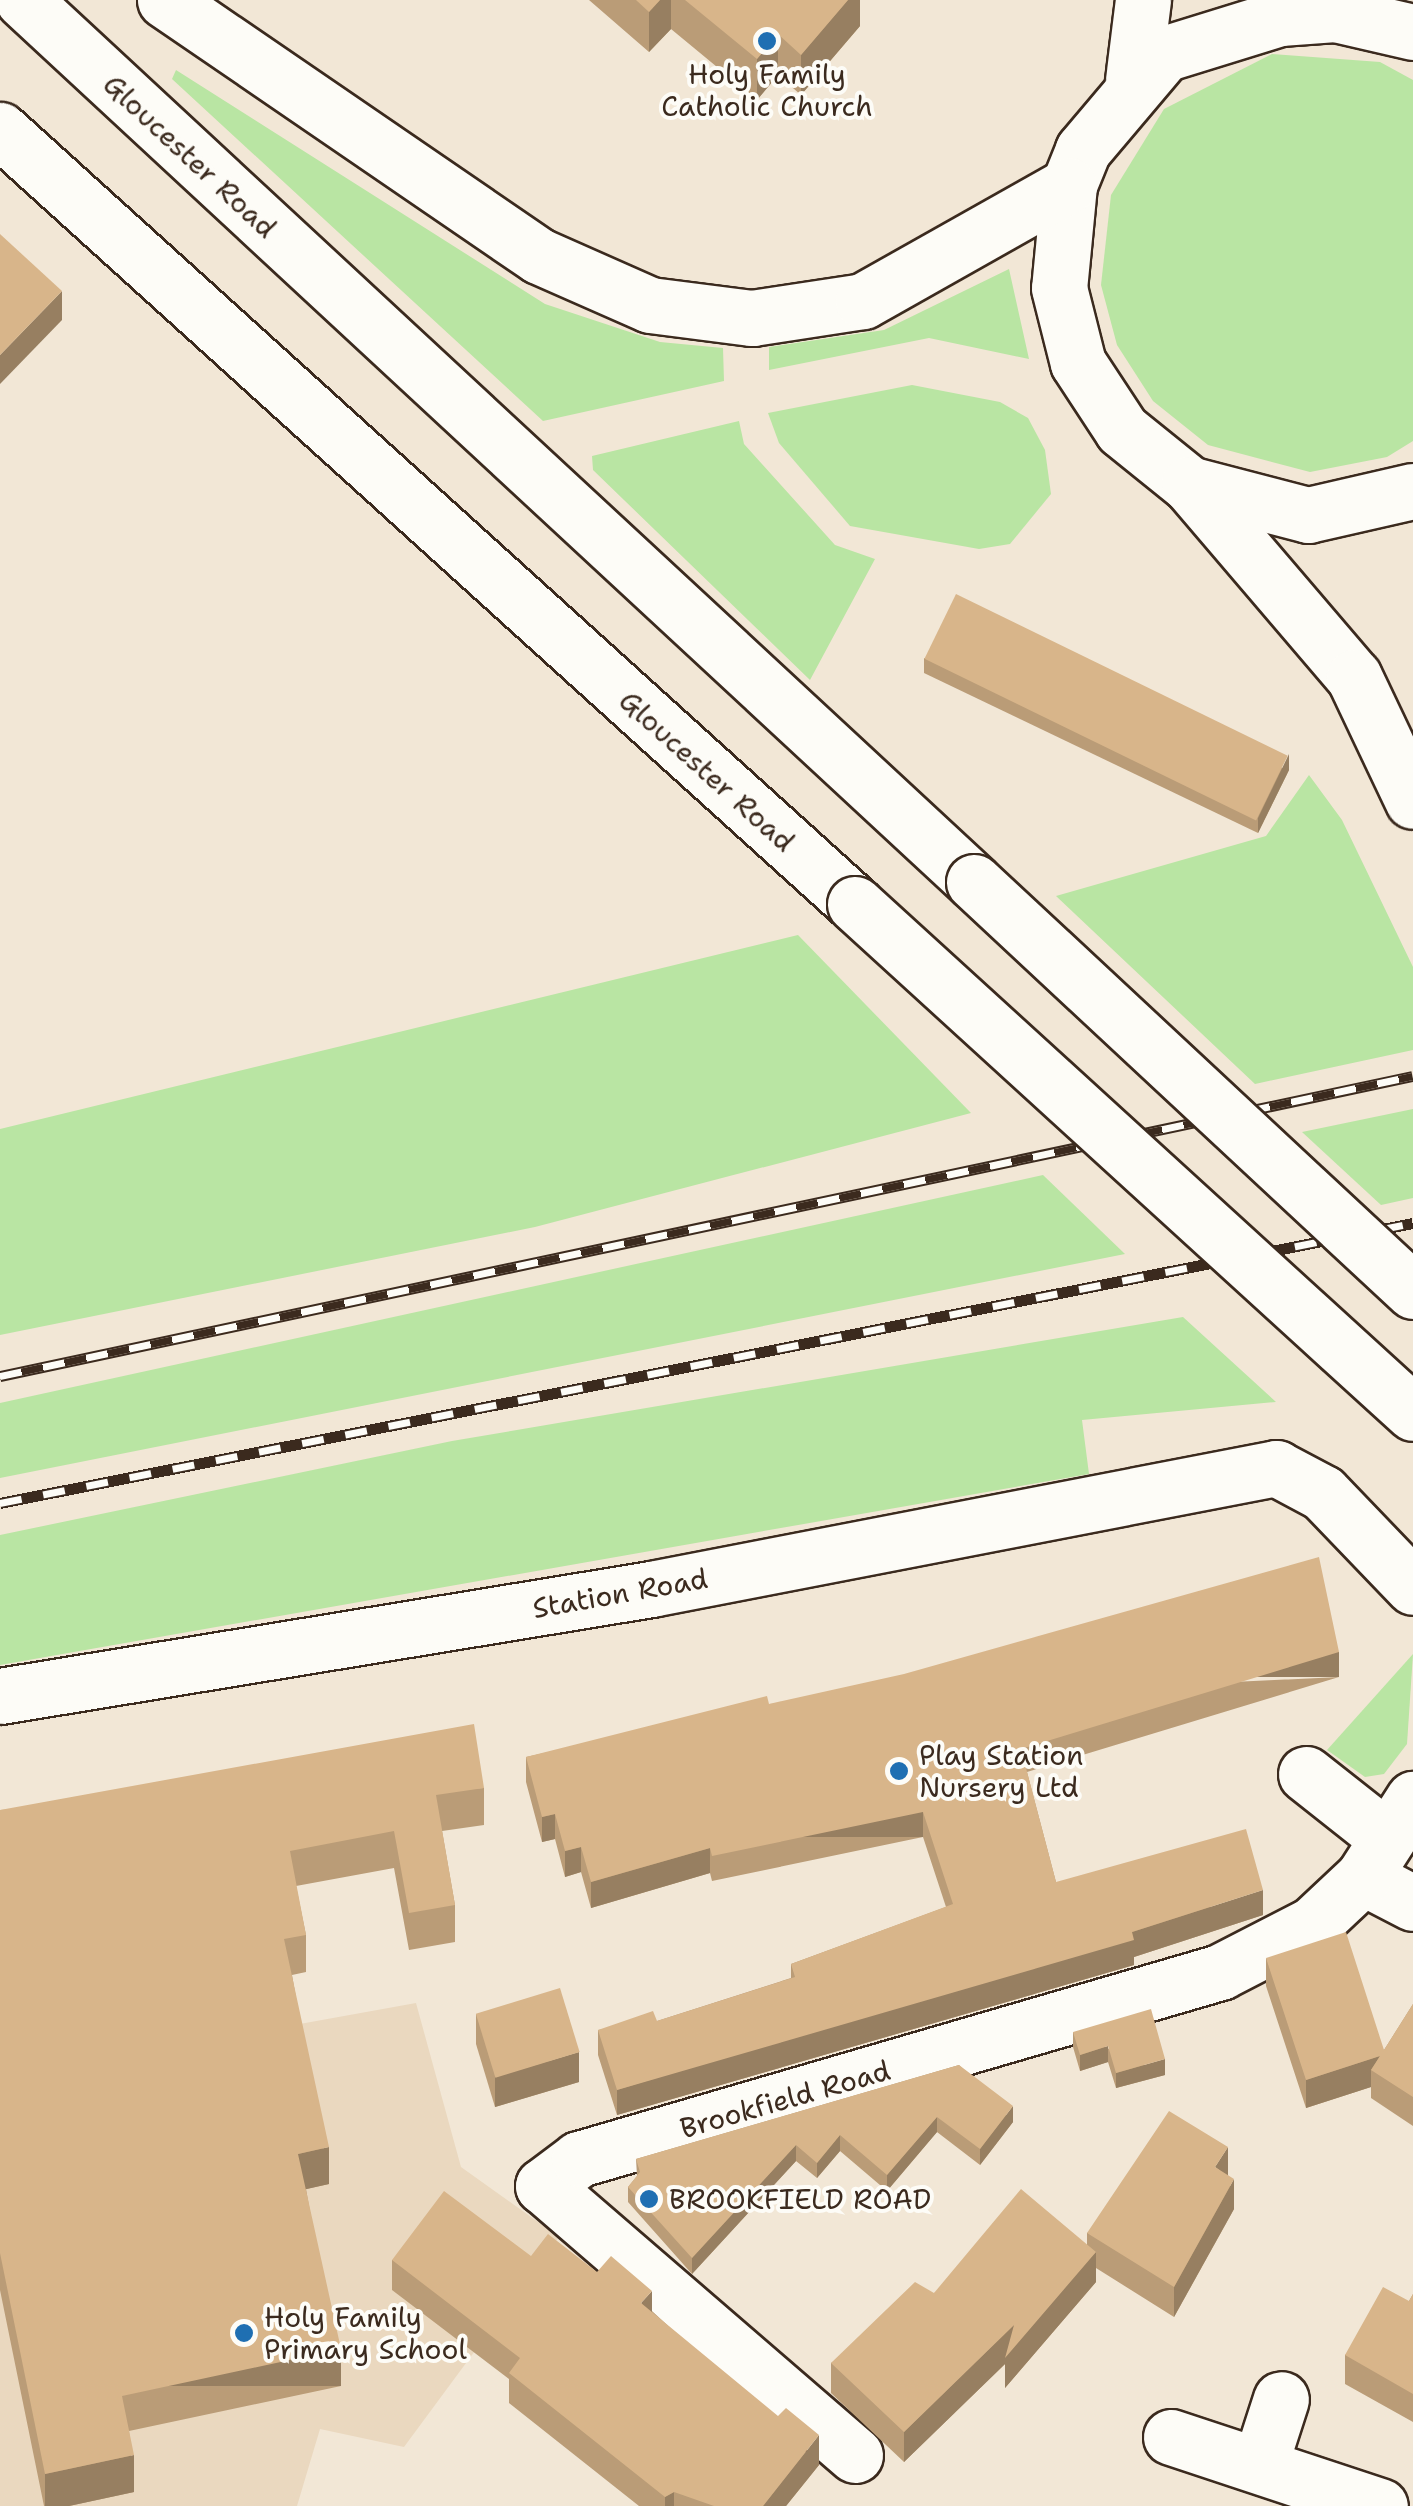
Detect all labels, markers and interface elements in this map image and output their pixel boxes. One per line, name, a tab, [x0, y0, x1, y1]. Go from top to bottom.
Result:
marker: Holy Family Catholic Church	[756, 30, 778, 52]
place label: Holy Family Catholic Church	[661, 57, 873, 123]
street label: Gloucester Road	[97, 67, 283, 245]
street label: Gloucester Road	[612, 683, 802, 859]
street label: Station Road	[530, 1561, 710, 1625]
place label: Play Station Nursery Ltd	[919, 1738, 1083, 1804]
marker: Play Station Nursery Ltd	[888, 1760, 910, 1782]
street label: Brookfield Road	[676, 2053, 894, 2145]
place label: BROOKFIELD ROAD	[669, 2182, 931, 2216]
marker: BROOKFIELD ROAD	[638, 2188, 660, 2210]
place label: Holy Family Primary School	[264, 2300, 467, 2366]
marker: Holy Family Primary School	[233, 2322, 255, 2344]

